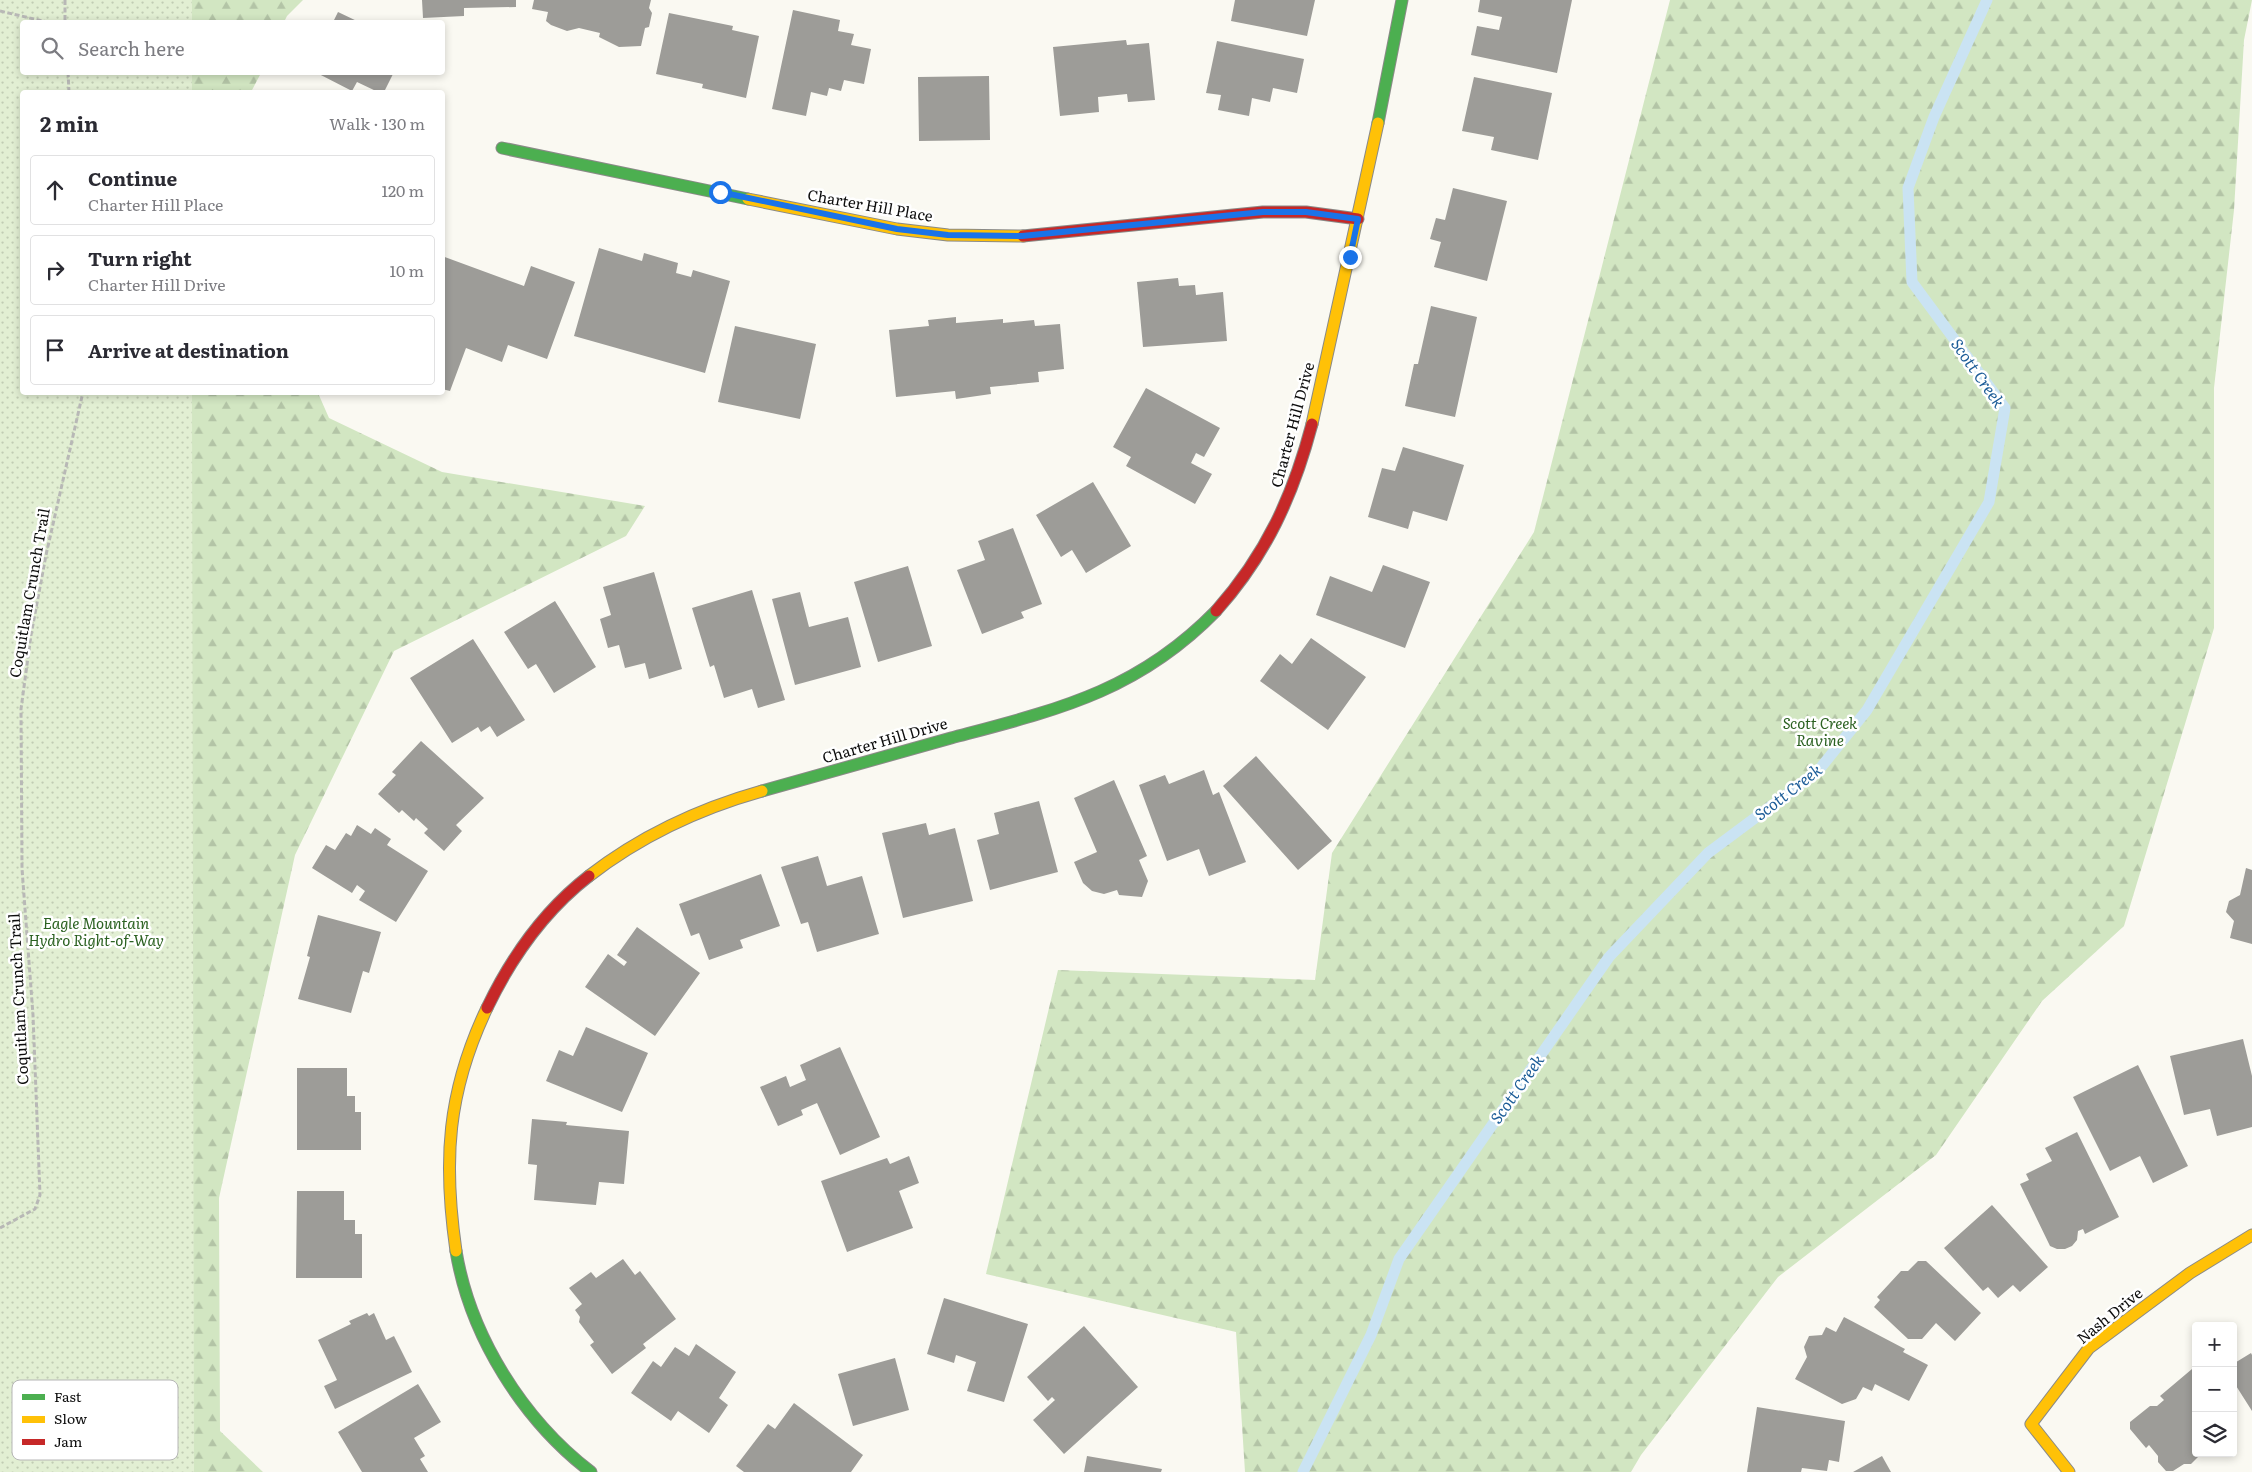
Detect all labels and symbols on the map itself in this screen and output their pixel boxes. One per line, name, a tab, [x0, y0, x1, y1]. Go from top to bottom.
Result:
route start	[709, 181, 732, 204]
street label: Charter Hill Place	[806, 182, 935, 227]
route end	[1339, 246, 1362, 269]
water label: Scott Creek	[1946, 333, 2012, 412]
street label: Charter Hill Drive	[1264, 359, 1319, 490]
street label: Coquitlam Crunch Trail	[2, 506, 55, 679]
street label: Charter Hill Drive	[819, 711, 950, 768]
park label: Scott Creek Ravine	[1783, 711, 1858, 751]
water label: Scott Creek	[1749, 757, 1826, 825]
park label: Eagle Mountain Hydro Right-of-Way	[28, 911, 164, 951]
street label: Coquitlam Crunch Trail	[2, 913, 33, 1086]
water label: Scott Creek	[1483, 1049, 1549, 1128]
street label: Nash Drive	[2071, 1281, 2147, 1349]
legend	[12, 1380, 178, 1460]
text: Fast	[54, 1386, 82, 1406]
text: Slow	[54, 1408, 87, 1428]
text: Jam	[54, 1431, 83, 1451]

